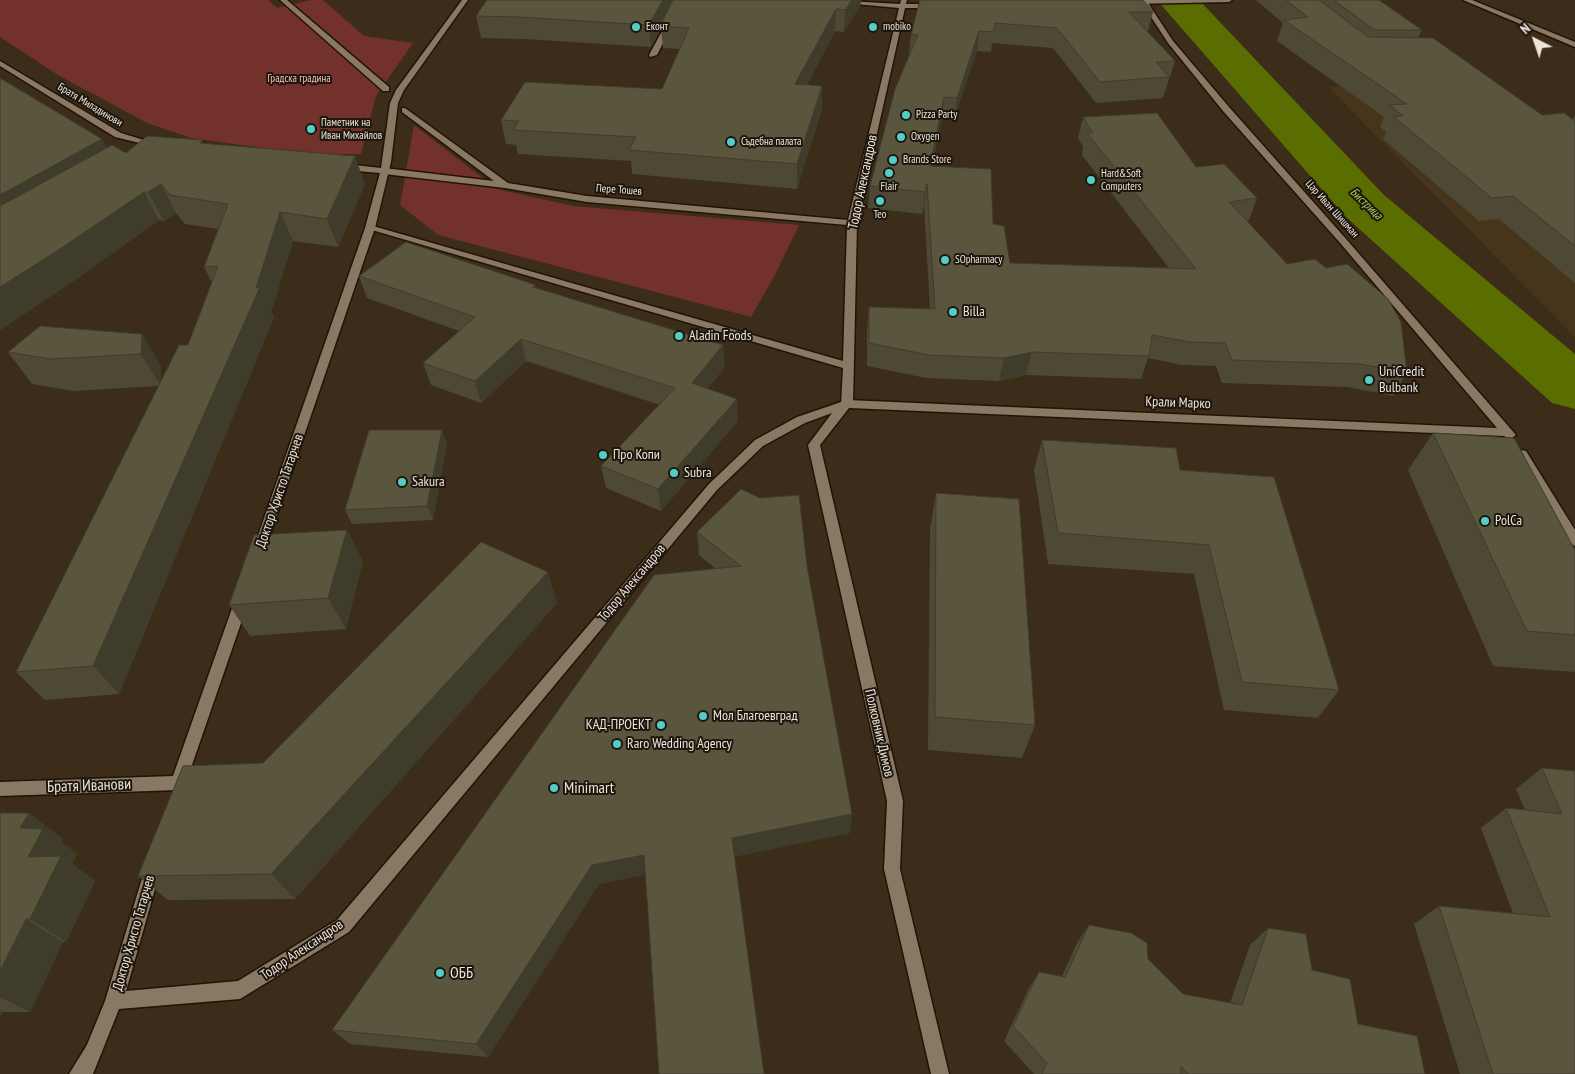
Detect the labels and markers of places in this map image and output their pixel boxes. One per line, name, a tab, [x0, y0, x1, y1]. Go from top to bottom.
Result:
place label: Еконт	[646, 20, 668, 34]
place label: mobiko	[883, 20, 911, 34]
marker: Еконт	[630, 21, 642, 33]
marker: mobiko	[867, 21, 879, 33]
place label: Pizza Party	[916, 108, 957, 122]
marker: Pizza Party	[900, 109, 912, 121]
place label: Паметник на Иван Михайлов	[321, 116, 382, 142]
marker: Паметник на Иван Михайлов	[305, 123, 317, 135]
place label: Oxygen	[911, 130, 940, 144]
marker: Oxygen	[895, 131, 907, 143]
place label: Съдебна палата	[741, 135, 801, 149]
marker: Съдебна палата	[725, 136, 737, 148]
place label: Brands Store	[903, 153, 951, 167]
marker: Brands Store	[887, 154, 899, 166]
marker: Flair	[883, 167, 895, 179]
place label: Hard&Soft Computers	[1101, 167, 1141, 193]
marker: Hard&Soft Computers	[1085, 174, 1097, 186]
place label: Flair	[881, 180, 897, 194]
marker: Тео	[874, 195, 886, 207]
place label: Тео	[874, 208, 886, 222]
place label: SOpharmacy	[955, 253, 1002, 267]
marker: SOpharmacy	[939, 254, 951, 266]
place label: Billa	[963, 304, 985, 320]
marker: Billa	[947, 306, 959, 318]
place label: Aladin Foods	[689, 328, 751, 344]
marker: Aladin Foods	[673, 330, 685, 342]
place label: UniCredit Bulbank	[1379, 364, 1424, 397]
marker: UniCredit Bulbank	[1363, 374, 1375, 386]
place label: Про Копи	[613, 447, 660, 463]
marker: Про Копи	[597, 449, 609, 461]
place label: Subra	[684, 465, 712, 481]
marker: Subra	[668, 467, 680, 479]
place label: Sakura	[412, 474, 445, 490]
marker: Sakura	[396, 476, 408, 488]
place label: PolCa	[1495, 513, 1522, 529]
marker: PolCa	[1479, 515, 1491, 527]
place label: Мол Благоевград	[713, 708, 798, 724]
marker: Мол Благоевград	[697, 710, 709, 722]
place label: КАД-ПРОЕКТ	[586, 717, 651, 733]
marker: КАД-ПРОЕКТ	[655, 719, 667, 731]
place label: Raro Wedding Agency	[627, 736, 732, 752]
marker: Raro Wedding Agency	[611, 738, 623, 750]
place label: Minimart	[564, 778, 614, 798]
marker: Minimart	[548, 782, 560, 794]
place label: ОББ	[450, 963, 473, 983]
marker: ОББ	[434, 967, 446, 979]

